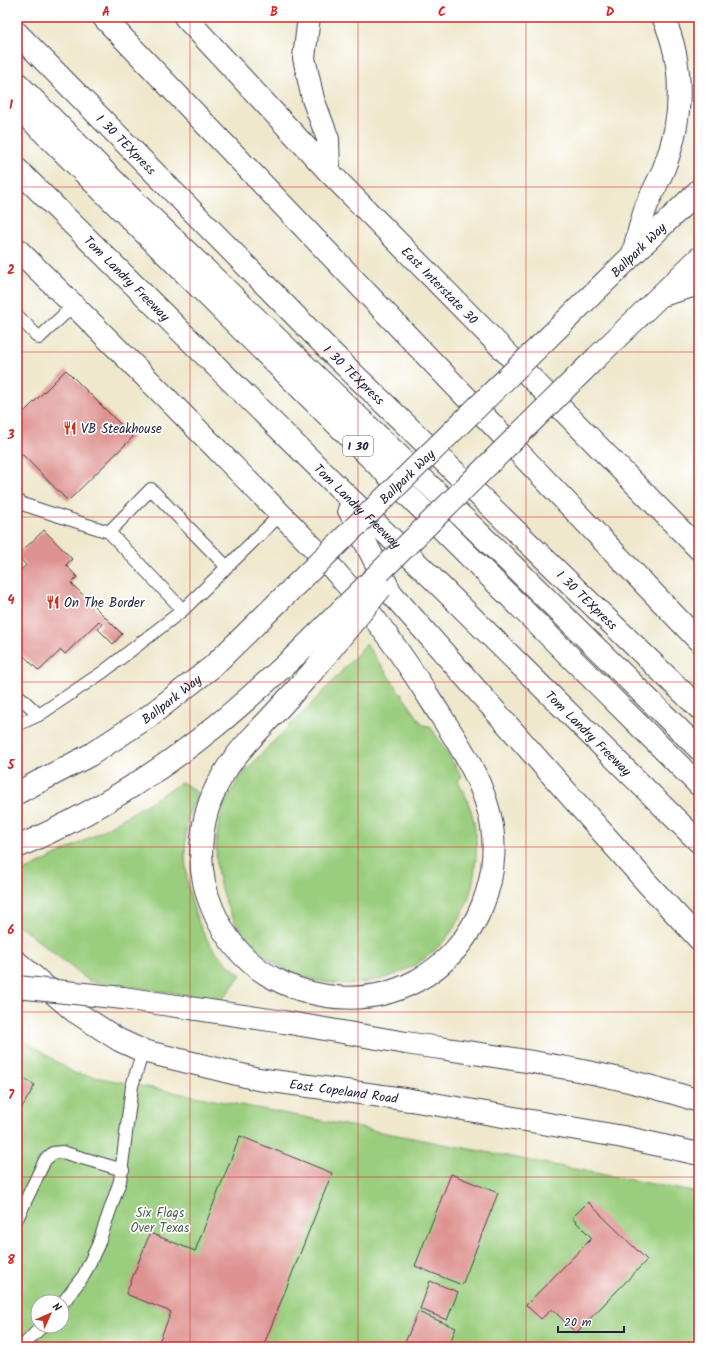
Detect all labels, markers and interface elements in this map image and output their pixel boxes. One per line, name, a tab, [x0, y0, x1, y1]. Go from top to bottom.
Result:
text: A	[102, 2, 110, 23]
text: B	[270, 2, 278, 23]
text: C	[438, 2, 446, 23]
text: D	[606, 2, 615, 23]
text: 1	[9, 95, 13, 116]
street label: I 30 TEXpress	[90, 110, 161, 181]
street label: Ballpark Way	[606, 218, 673, 283]
street label: Tom Landry Freeway	[78, 231, 175, 328]
street label: East Interstate 30	[396, 242, 483, 330]
text: 2	[7, 260, 15, 281]
street label: I 30 TEXpress	[318, 341, 389, 411]
place label: VB Steakhouse	[81, 419, 162, 440]
restaurant icon: VB Steakhouse	[62, 420, 78, 436]
text: 3	[6, 425, 15, 446]
road number: I 30	[343, 436, 373, 456]
street label: Ballpark Way	[375, 444, 441, 510]
street label: Tom Landry Freeway	[308, 459, 406, 555]
street label: I 30 TEXpress	[551, 566, 622, 636]
text: 4	[7, 590, 15, 611]
place label: On The Border	[64, 593, 145, 614]
restaurant icon: On The Border	[45, 594, 61, 610]
street label: Ballpark Way	[138, 669, 207, 730]
street label: Tom Landry Freeway	[540, 686, 636, 782]
text: 5	[7, 755, 16, 776]
text: 6	[7, 920, 15, 941]
street label: East Copeland Road	[288, 1074, 400, 1110]
text: 7	[8, 1085, 15, 1106]
park label: Six Flags Over Texas	[131, 1203, 190, 1239]
text: 8	[7, 1250, 15, 1271]
north arrow	[30, 1294, 70, 1334]
text: N	[48, 1299, 65, 1316]
scale bar	[558, 1308, 624, 1334]
text: 20 m	[564, 1313, 592, 1332]

